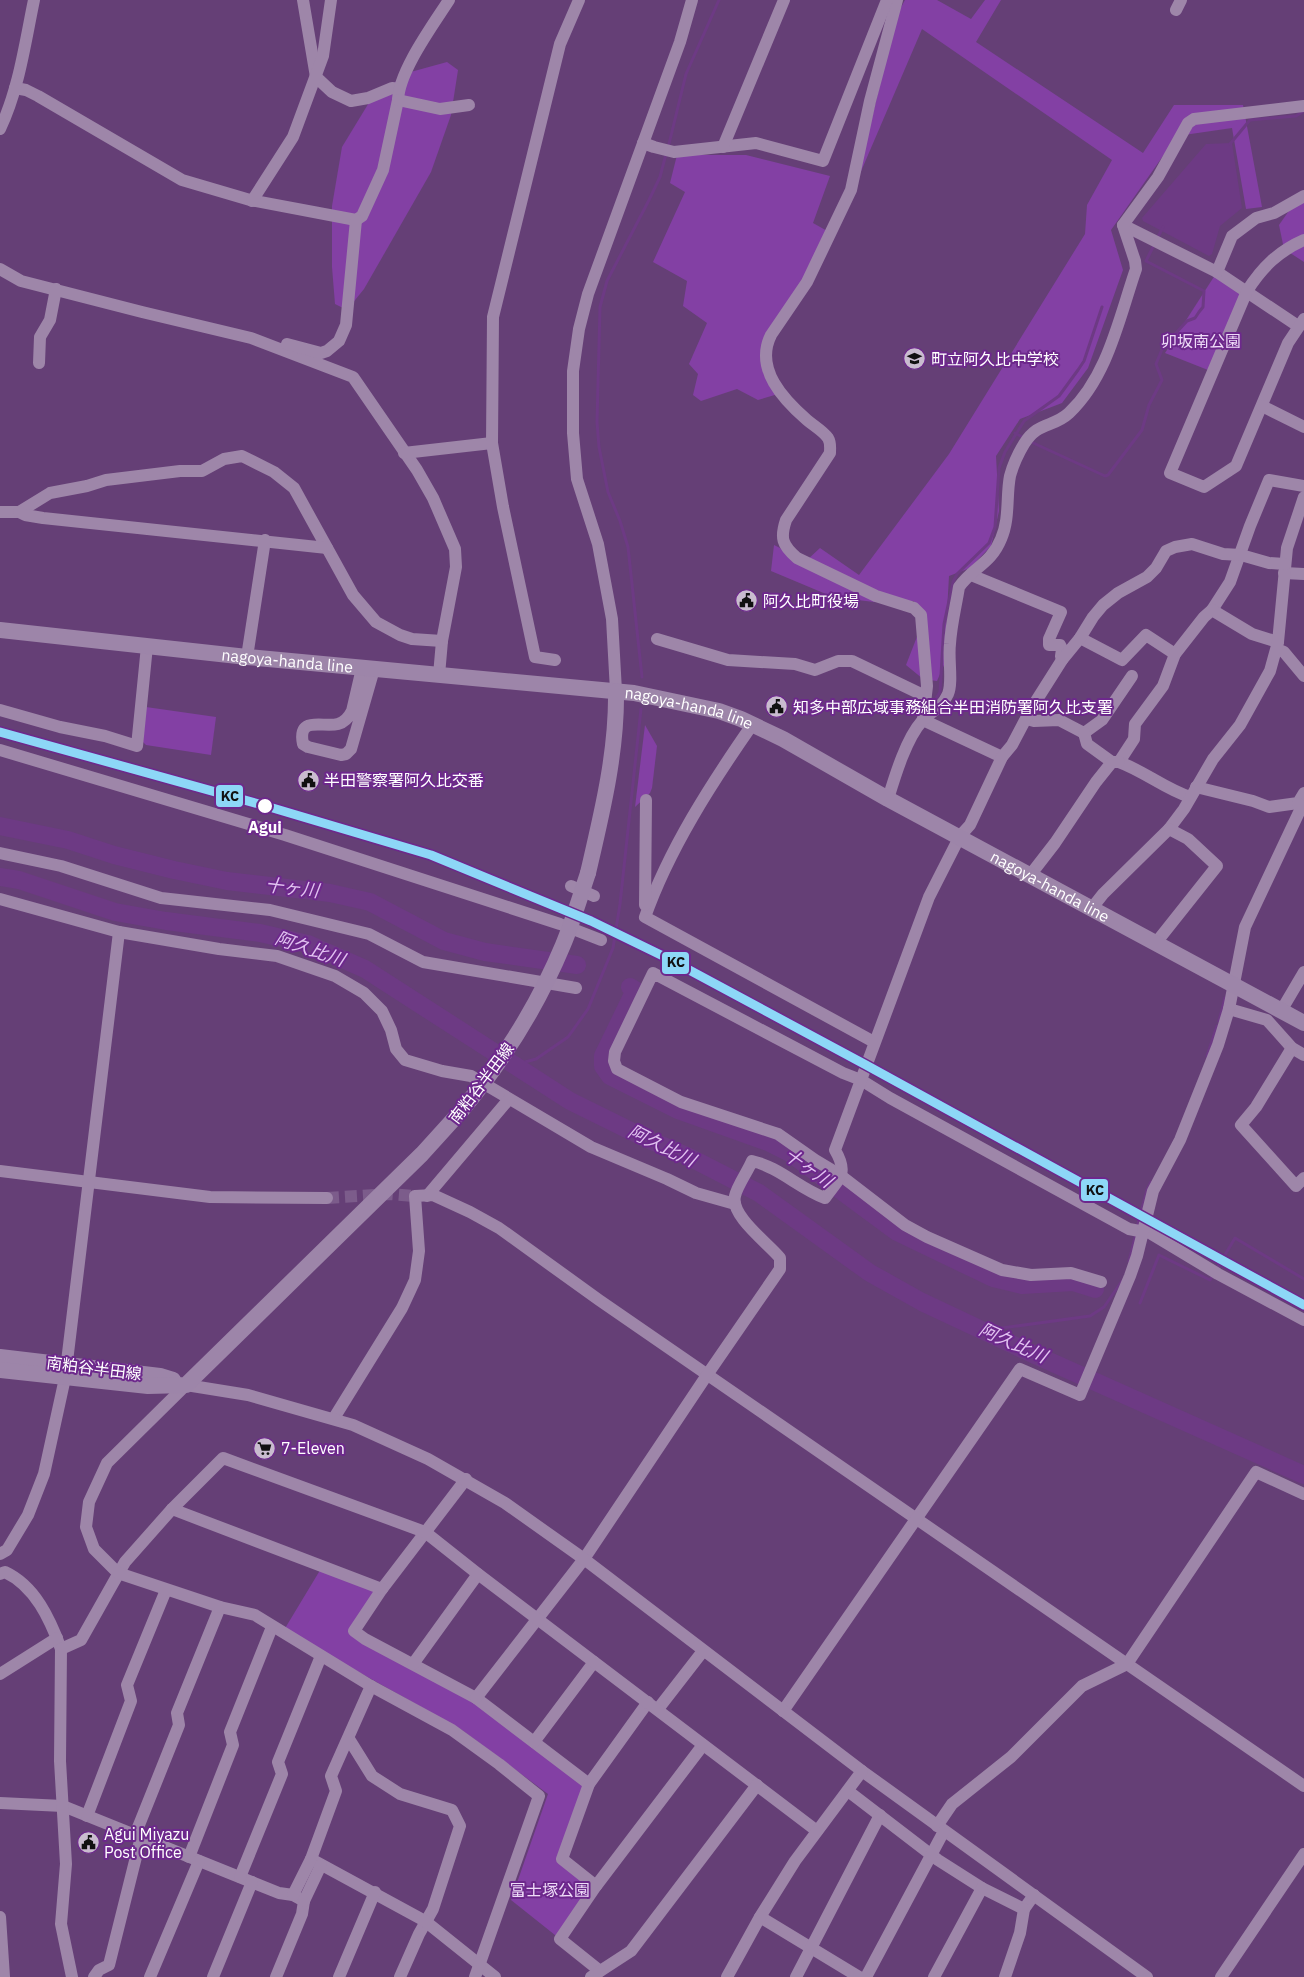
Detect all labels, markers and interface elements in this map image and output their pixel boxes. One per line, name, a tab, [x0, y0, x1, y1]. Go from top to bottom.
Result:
park label: 卯坂南公園	[1161, 331, 1241, 351]
school or university icon: 町立阿久比中学校	[903, 347, 927, 371]
place label: 町立阿久比中学校	[931, 349, 1059, 369]
public building icon: 阿久比町役場	[735, 589, 759, 613]
place label: 阿久比町役場	[763, 591, 859, 611]
street label: nagoya-handa line	[221, 644, 354, 677]
street label: nagoya-handa line	[624, 682, 757, 734]
public building icon: 知多中部広域事務組合半田消防署阿久比支署	[765, 695, 789, 719]
place label: 知多中部広域事務組合半田消防署阿久比支署	[793, 697, 1113, 717]
public building icon: 半田警察署阿久比交番	[296, 768, 320, 792]
place label: 半田警察署阿久比交番	[324, 770, 484, 790]
line badge: KC	[215, 784, 244, 808]
text: KC	[221, 787, 239, 805]
marker: Agui	[256, 797, 274, 815]
place label: Agui	[248, 817, 282, 837]
street label: nagoya-handa line	[987, 846, 1113, 927]
water label: 十ヶ川	[264, 873, 322, 902]
water label: 阿久比川	[272, 926, 350, 972]
line badge: KC	[661, 951, 690, 975]
text: KC	[667, 953, 685, 971]
street label: 南粕谷半田線	[444, 1039, 518, 1127]
water label: 阿久比川	[625, 1119, 701, 1173]
water label: 十ヶ川	[780, 1143, 839, 1194]
line badge: KC	[1080, 1178, 1109, 1202]
text: KC	[1086, 1181, 1104, 1199]
water label: 阿久比川	[976, 1317, 1053, 1369]
street label: 南粕谷半田線	[45, 1352, 143, 1384]
supermarket icon: 7-Eleven	[253, 1436, 277, 1460]
place label: 7-Eleven	[281, 1438, 345, 1458]
place label: Agui Miyazu Post Office	[104, 1824, 189, 1862]
public building icon: Agui Miyazu Post Office	[76, 1831, 100, 1855]
park label: 富士塚公園	[510, 1880, 590, 1900]

